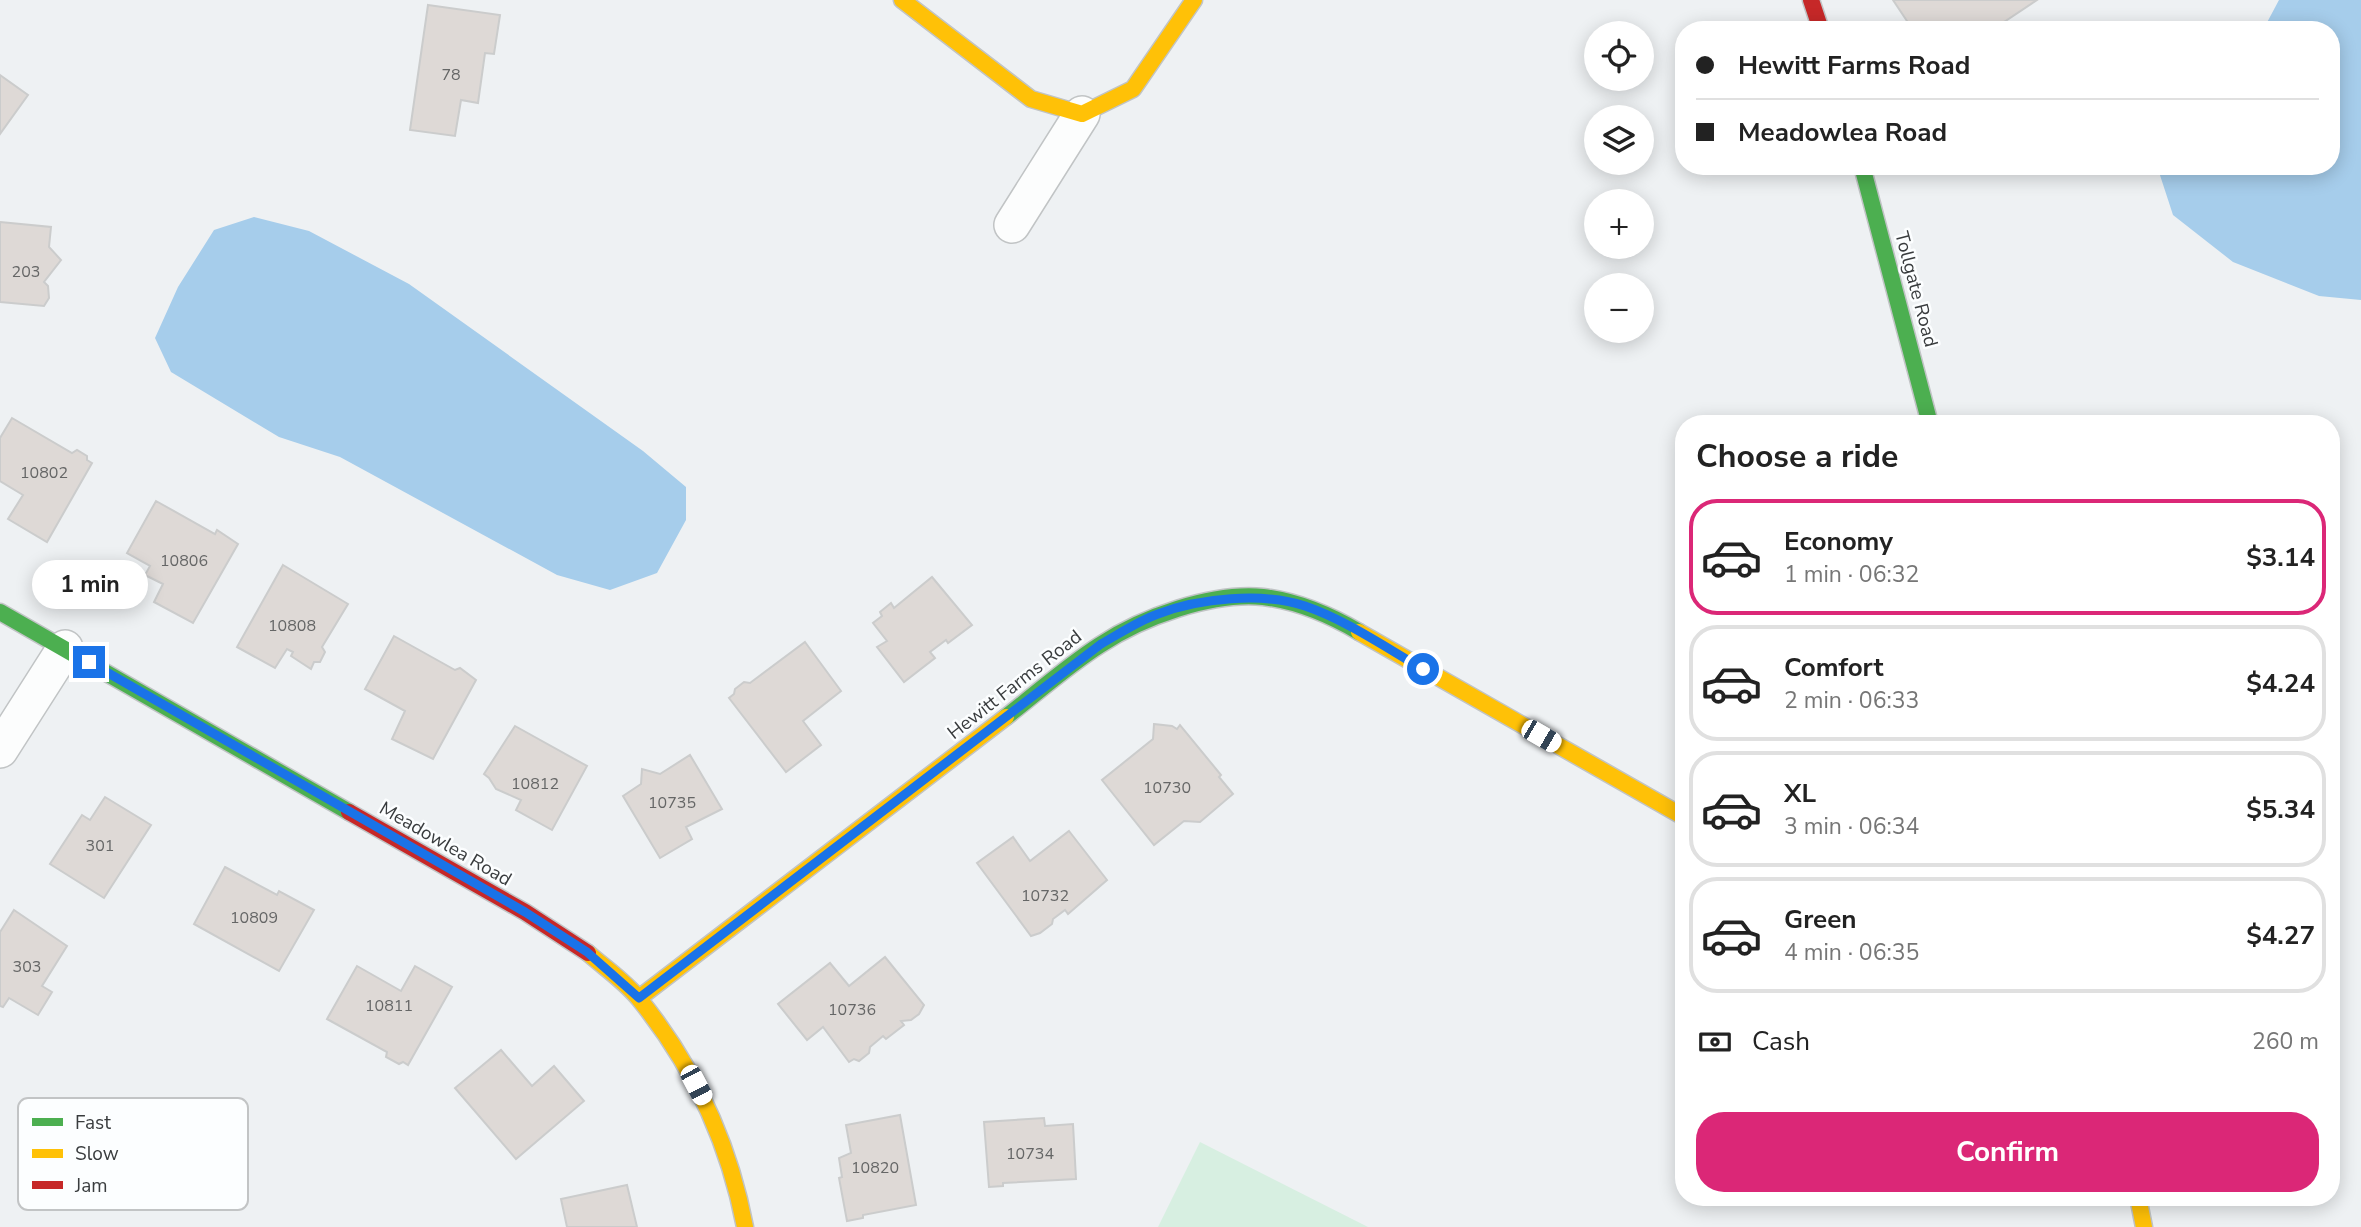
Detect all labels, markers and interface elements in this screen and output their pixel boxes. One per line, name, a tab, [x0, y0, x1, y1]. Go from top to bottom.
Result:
map controls	[1584, 21, 1654, 343]
button: locate	[1584, 21, 1654, 91]
text: Hewitt Farms Road	[1738, 48, 1970, 83]
house number: 78	[441, 64, 461, 86]
button: layers	[1584, 105, 1654, 175]
text: Meadowlea Road	[1738, 115, 1947, 150]
button: +	[1584, 189, 1654, 259]
street label: Tollgate Road	[1888, 229, 1944, 350]
house number: 203	[12, 261, 40, 283]
button: −	[1584, 273, 1654, 343]
text: Choose a ride	[1696, 435, 1898, 478]
house number: 10802	[20, 462, 68, 484]
text: Economy	[1784, 524, 1893, 559]
icon: car	[1700, 526, 1763, 589]
text: $3.14	[2246, 540, 2315, 575]
house number: 10806	[160, 550, 208, 572]
text: 1 min · 06:32	[1784, 559, 1919, 590]
callout: 1 min	[31, 560, 147, 610]
text: 1 min	[60, 569, 120, 600]
house number: 10808	[268, 615, 316, 637]
street label: Hewitt Farms Road	[942, 624, 1087, 746]
route end	[73, 646, 105, 678]
text: Comfort	[1784, 650, 1884, 685]
icon: car	[1700, 652, 1763, 715]
route start	[1407, 653, 1439, 685]
text: $4.24	[2246, 666, 2315, 701]
text: 2 min · 06:33	[1784, 685, 1919, 716]
car	[1518, 716, 1565, 756]
house number: 10812	[511, 773, 559, 795]
text: XL	[1784, 776, 1816, 811]
house number: 10730	[1143, 777, 1191, 799]
icon: car	[1700, 778, 1763, 841]
house number: 10735	[648, 792, 696, 814]
text: $5.34	[2246, 792, 2315, 827]
street label: Meadowlea Road	[375, 795, 516, 892]
text: 3 min · 06:34	[1784, 811, 1919, 842]
house number: 301	[86, 835, 114, 857]
house number: 10732	[1021, 885, 1069, 907]
text: Green	[1784, 902, 1857, 937]
icon: car	[1700, 904, 1763, 967]
house number: 10809	[230, 907, 278, 929]
text: $4.27	[2246, 918, 2315, 953]
text: 4 min · 06:35	[1784, 937, 1919, 968]
house number: 303	[13, 956, 41, 978]
house number: 10811	[365, 995, 413, 1017]
house number: 10736	[828, 999, 876, 1021]
icon: cash	[1696, 1023, 1734, 1061]
text: Cash	[1752, 1024, 1810, 1059]
text: 260 m	[2252, 1026, 2319, 1057]
car	[677, 1062, 716, 1108]
legend	[18, 1098, 248, 1210]
text: Fast	[75, 1110, 111, 1136]
button: Confirm	[1696, 1112, 2319, 1192]
text: Slow	[75, 1141, 119, 1167]
house number: 10734	[1006, 1143, 1054, 1165]
house number: 10820	[851, 1157, 899, 1179]
text: Jam	[74, 1173, 108, 1199]

